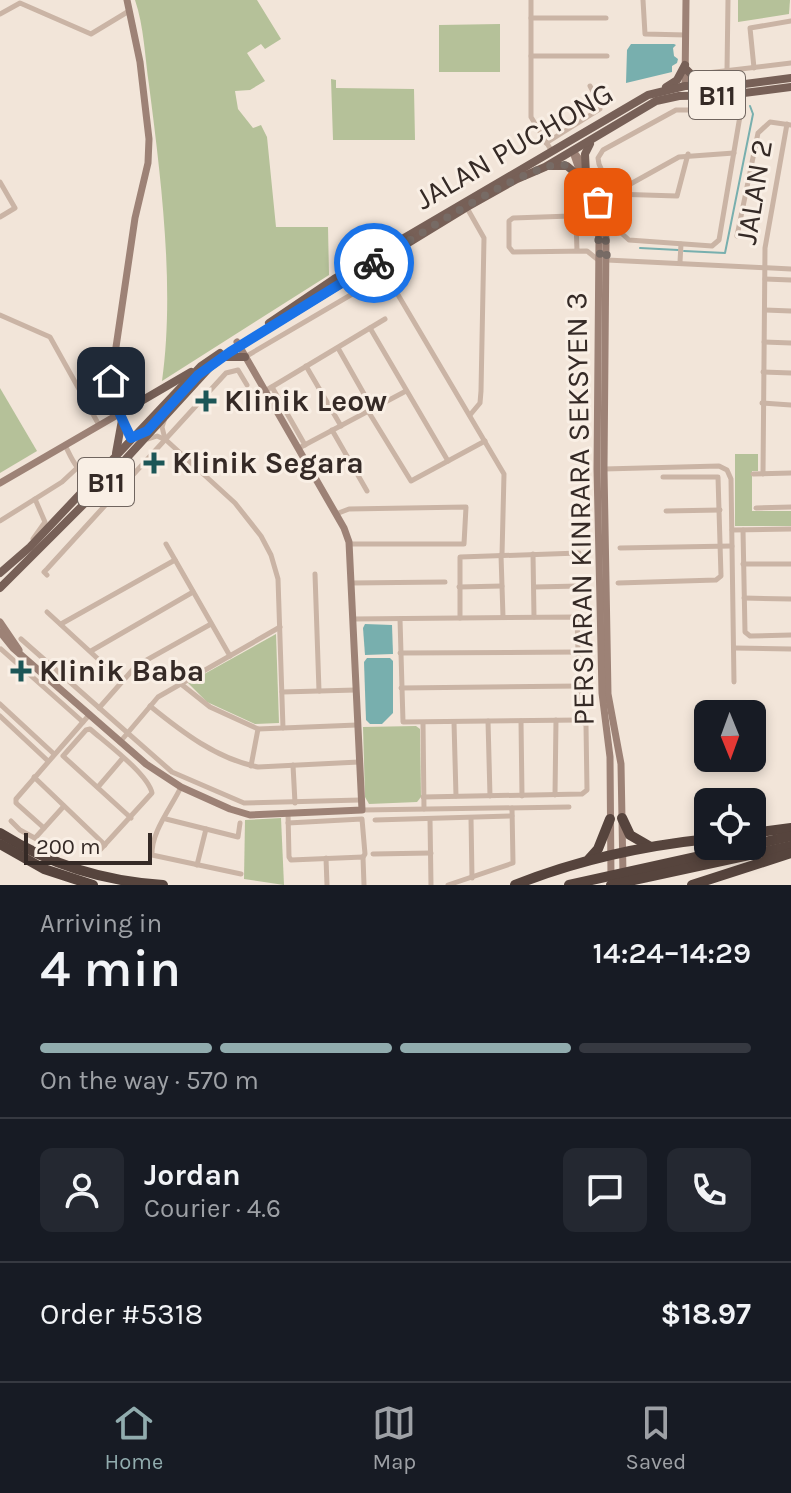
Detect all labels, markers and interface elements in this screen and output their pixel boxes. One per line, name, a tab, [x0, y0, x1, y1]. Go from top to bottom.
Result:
road number: B11	[689, 71, 745, 119]
street label: JALAN PUCHONG	[409, 75, 619, 217]
street label: JALAN 2	[728, 137, 780, 247]
pin	[564, 168, 632, 236]
icon: bag	[576, 180, 620, 224]
courier	[334, 223, 414, 303]
icon: bike	[352, 241, 396, 285]
street label: PERSIARAN KINRARA SEKSYEN 3	[558, 292, 602, 726]
pin	[77, 347, 145, 415]
icon: home	[89, 359, 133, 403]
place label: Klinik Leow	[224, 383, 387, 419]
marker: Klinik Leow	[195, 390, 217, 412]
place label: Klinik Segara	[172, 445, 364, 481]
marker: Klinik Segara	[143, 452, 165, 474]
road number: B11	[78, 458, 134, 506]
place label: Klinik Baba	[39, 653, 204, 689]
marker: Klinik Baba	[10, 660, 32, 682]
north arrow	[694, 700, 766, 772]
map controls	[694, 700, 766, 860]
button: locate	[694, 788, 766, 860]
scale bar	[24, 829, 152, 865]
text: 200 m	[36, 834, 101, 860]
text: Arriving in	[40, 908, 162, 939]
text: 14:24–14:29	[593, 935, 751, 971]
text: 4 min	[40, 938, 181, 999]
text: On the way · 570 m	[40, 1065, 259, 1096]
button: person	[40, 1148, 124, 1232]
button: chat	[563, 1148, 647, 1232]
button: phone	[667, 1148, 751, 1232]
text: Jordan	[144, 1157, 241, 1193]
text: Courier · 4.6	[144, 1193, 281, 1224]
text: Order #5318	[40, 1296, 203, 1332]
text: $18.97	[661, 1296, 751, 1332]
tab: Home	[105, 1401, 163, 1475]
tab: Map	[372, 1401, 416, 1475]
tab: Saved	[626, 1401, 686, 1475]

